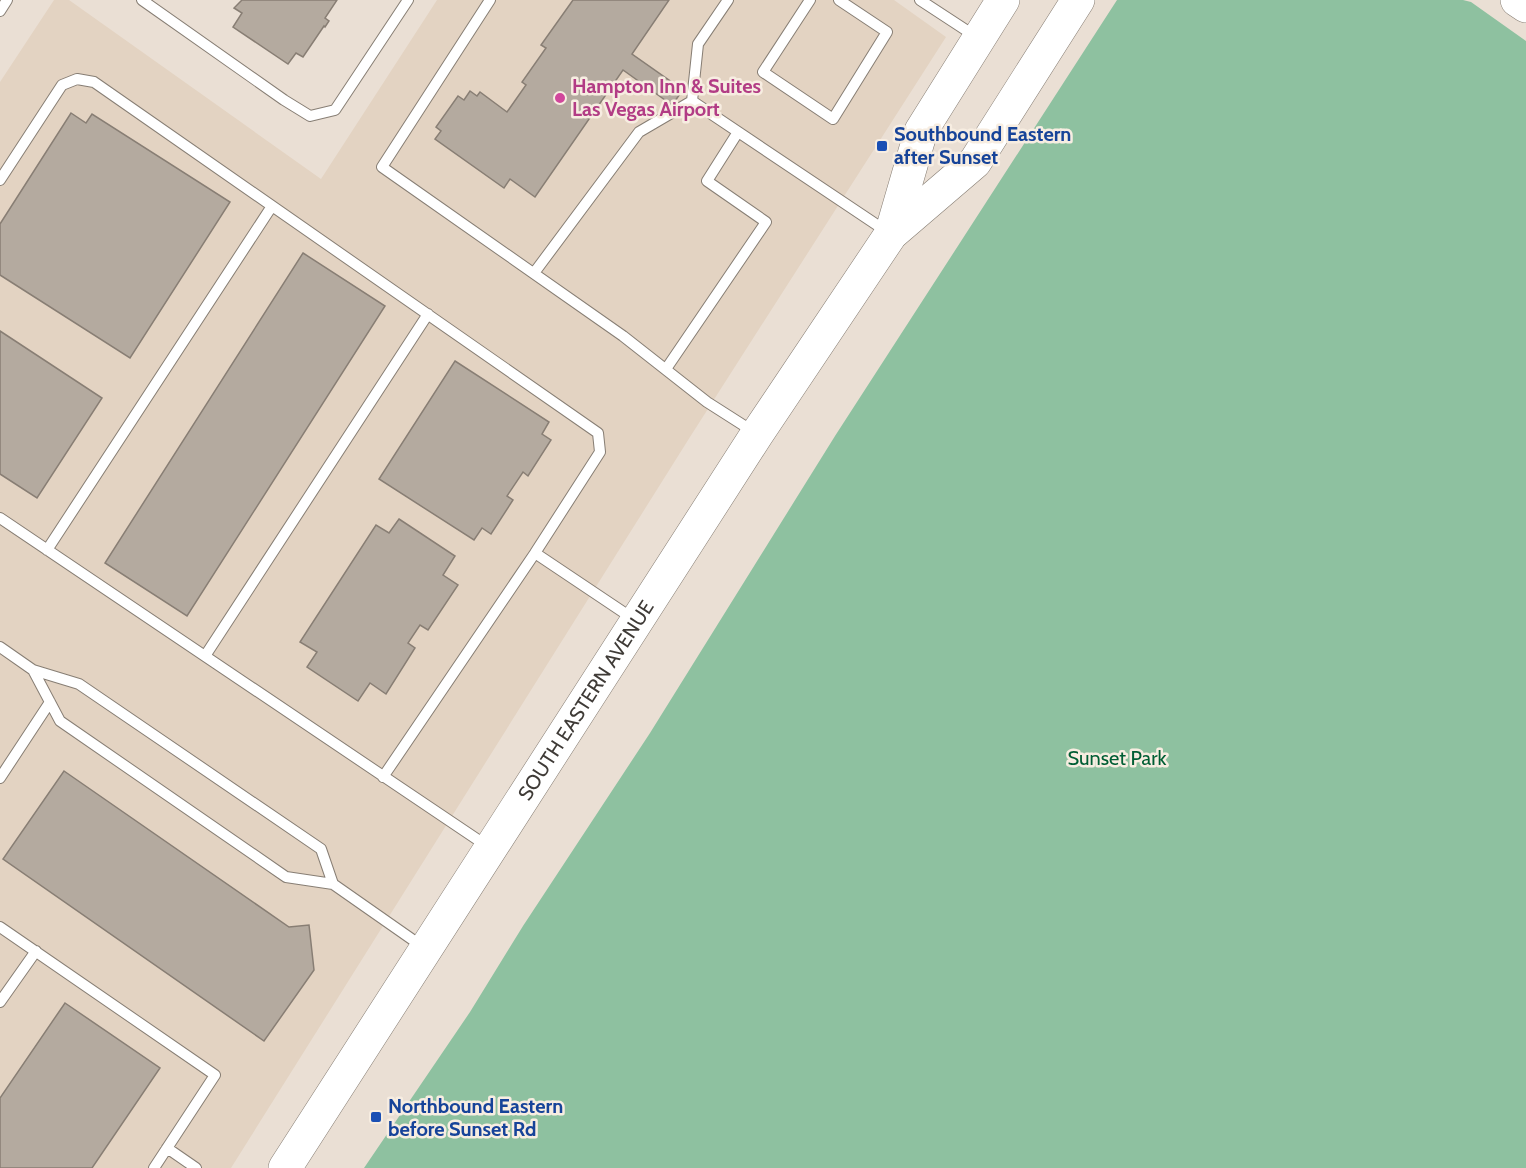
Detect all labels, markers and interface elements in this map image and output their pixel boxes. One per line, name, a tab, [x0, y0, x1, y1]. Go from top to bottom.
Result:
place label: Hampton Inn & Suites Las Vegas Airport	[572, 74, 761, 121]
marker: Hampton Inn & Suites Las Vegas Airport	[553, 91, 567, 105]
place label: Southbound Eastern after Sunset	[894, 122, 1071, 169]
marker: Southbound Eastern after Sunset	[875, 139, 889, 153]
street label: SOUTH EASTERN AVENUE	[513, 596, 659, 805]
park label: Sunset Park	[1067, 746, 1167, 770]
place label: Northbound Eastern before Sunset Rd	[388, 1094, 563, 1141]
marker: Northbound Eastern before Sunset Rd	[369, 1110, 383, 1124]

